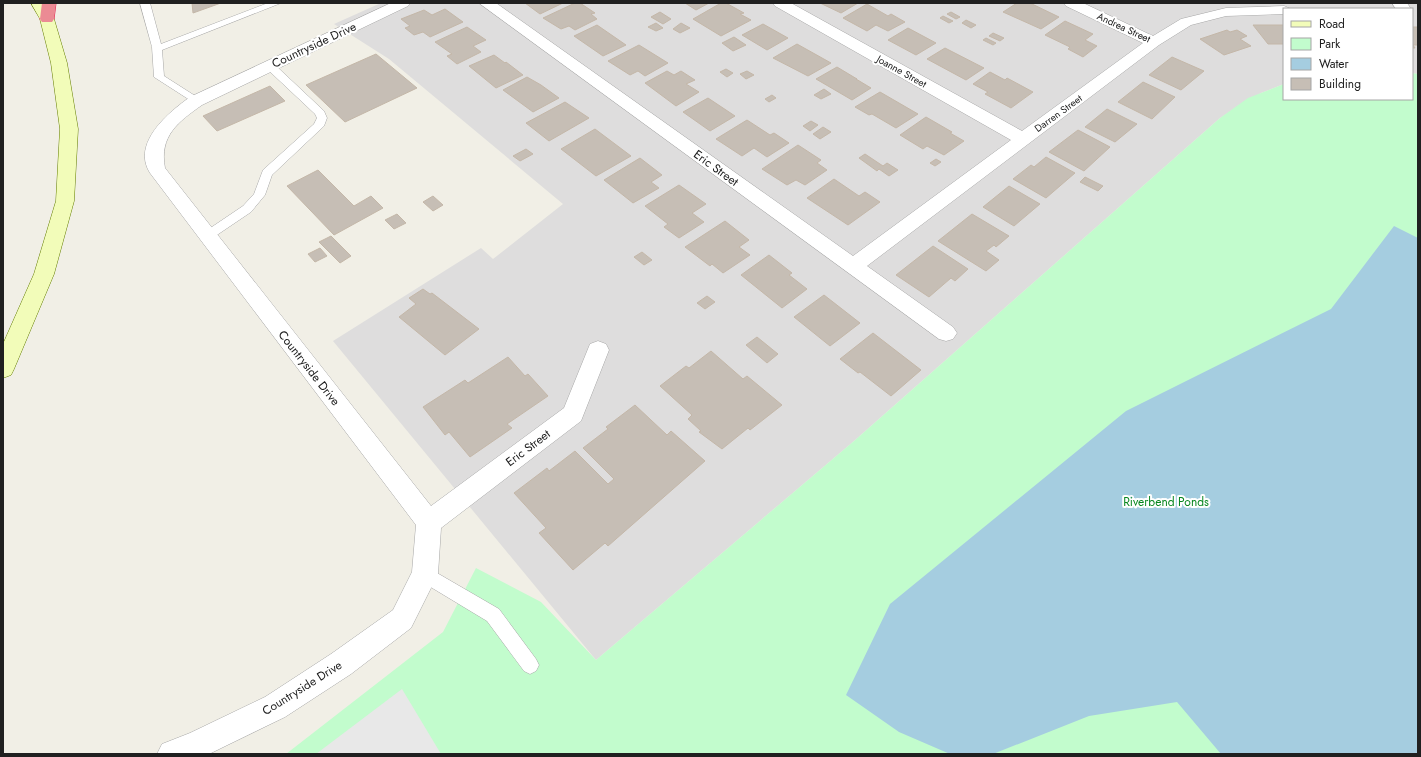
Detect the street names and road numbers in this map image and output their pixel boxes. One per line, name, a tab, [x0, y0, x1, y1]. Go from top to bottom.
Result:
street label: Andrea Street	[1094, 8, 1154, 47]
street label: Countryside Drive	[269, 18, 359, 72]
street label: Joanne Street	[872, 51, 930, 92]
street label: Darren Street	[1031, 91, 1086, 136]
street label: Eric Street	[690, 145, 742, 191]
street label: Countryside Drive	[274, 326, 344, 410]
street label: Eric Street	[502, 425, 554, 471]
street label: Countryside Drive	[259, 656, 345, 720]

